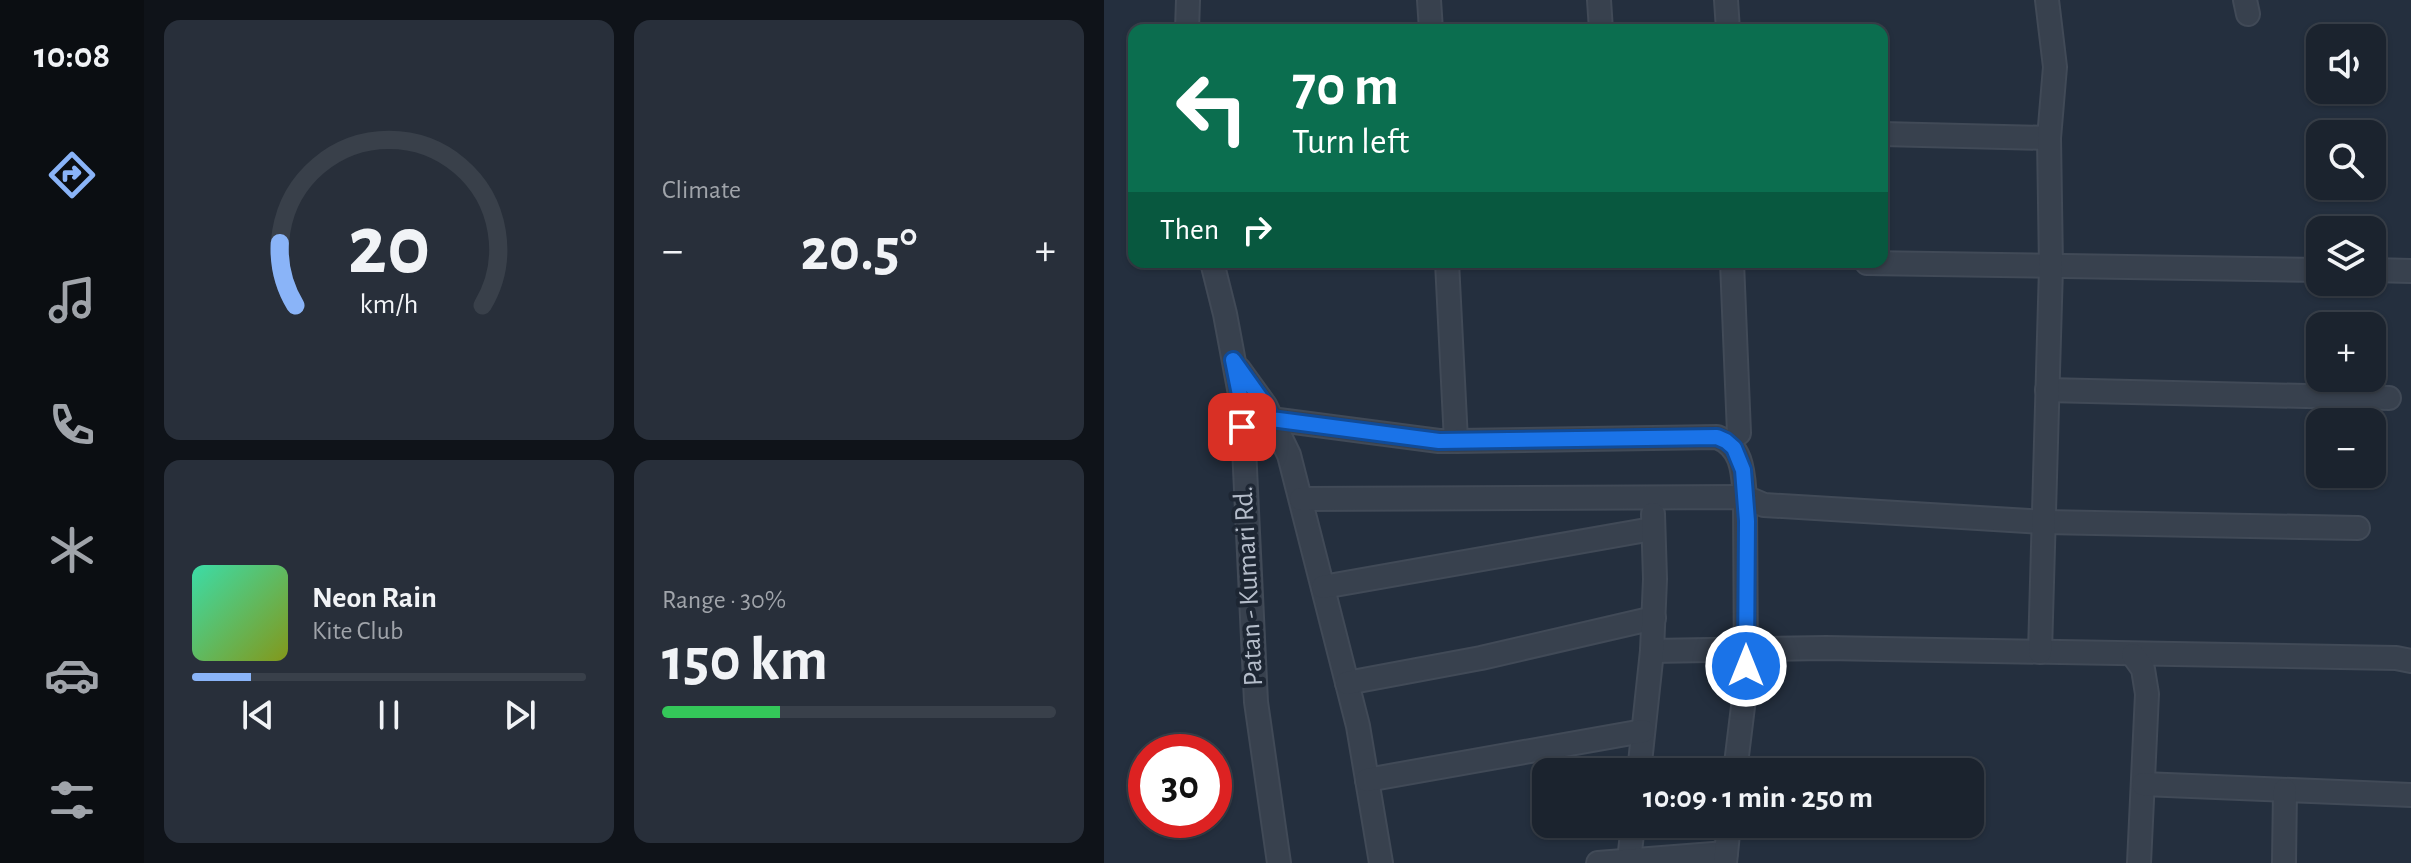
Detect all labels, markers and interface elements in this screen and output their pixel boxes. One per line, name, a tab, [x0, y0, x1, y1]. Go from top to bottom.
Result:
map controls	[2306, 24, 2386, 488]
button: sound	[2306, 24, 2386, 104]
text: 10:08	[34, 38, 110, 74]
icon: left	[1160, 56, 1264, 160]
text: 70 m	[1292, 59, 1399, 115]
button: search	[2306, 120, 2386, 200]
text: Turn left	[1292, 124, 1409, 160]
icon: directions	[44, 147, 100, 203]
text: Climate	[662, 177, 741, 203]
text: 20	[348, 204, 430, 288]
icon: right	[1235, 208, 1279, 252]
text: Then	[1160, 215, 1219, 245]
button: layers	[2306, 216, 2386, 296]
text: 20.5°	[801, 221, 917, 281]
text: −	[662, 229, 683, 273]
text: +	[1035, 229, 1056, 273]
icon: music	[44, 272, 100, 328]
text: km/h	[360, 290, 418, 319]
button: +	[2306, 312, 2386, 392]
pin	[1208, 393, 1276, 461]
icon: phone	[44, 397, 100, 453]
icon: arrive	[1220, 405, 1264, 449]
button: −	[2306, 408, 2386, 488]
street label: Patan - Kumari Rd.	[1230, 485, 1268, 687]
icon: climate	[44, 522, 100, 578]
text: Neon Rain	[312, 583, 437, 613]
text: Range · 30%	[662, 587, 786, 613]
text: Kite Club	[312, 618, 403, 644]
position arrow	[1704, 624, 1788, 708]
text: 150 km	[662, 631, 828, 691]
icon: car	[44, 647, 100, 703]
icon: previous	[236, 693, 280, 737]
icon: pause	[367, 693, 411, 737]
icon: next	[498, 693, 542, 737]
speed limit sign: 30	[1128, 734, 1232, 838]
icon: filters	[44, 772, 100, 828]
text: 10:09 · 1 min · 250 m	[1643, 783, 1873, 813]

